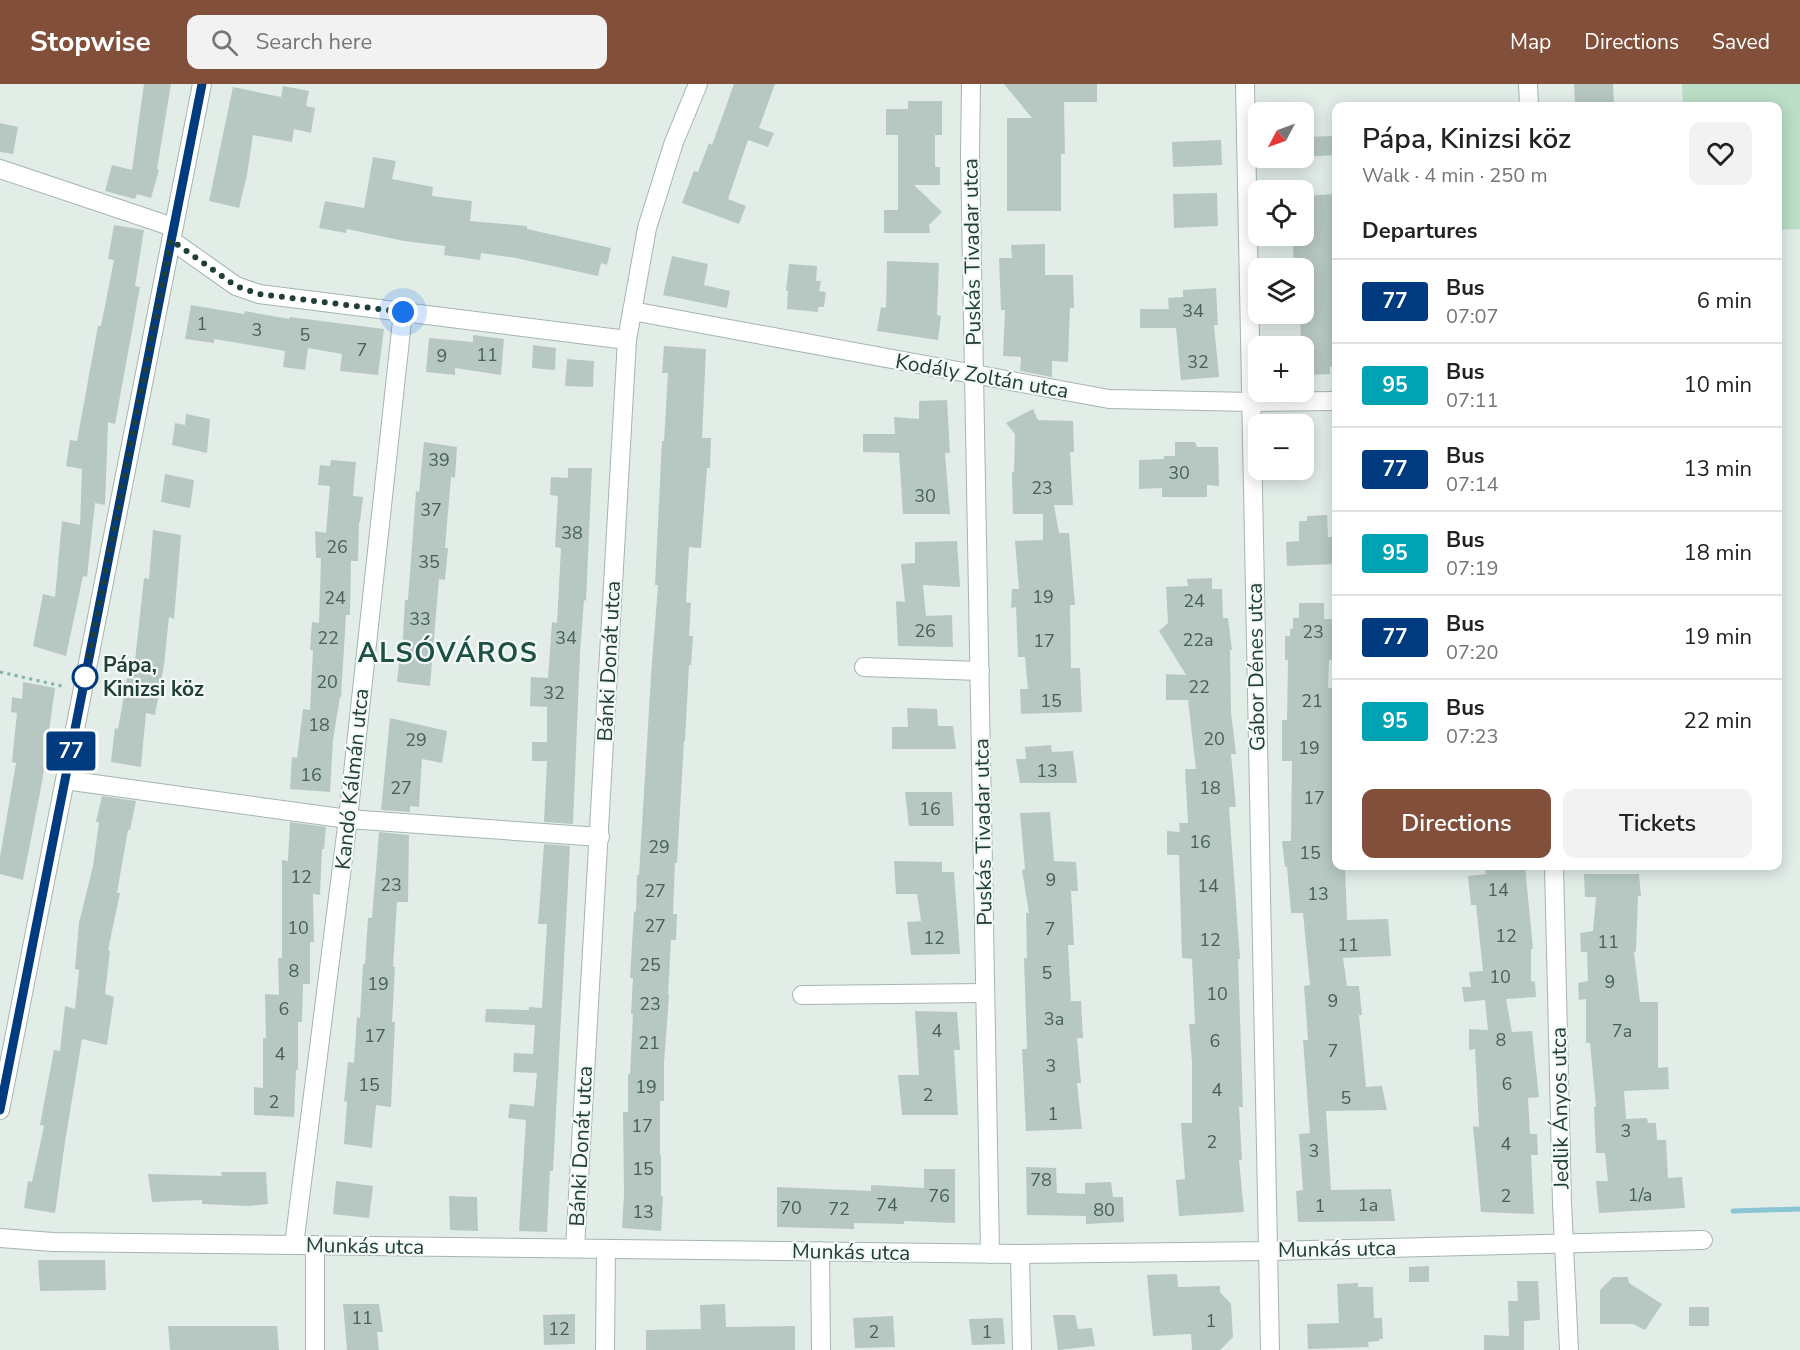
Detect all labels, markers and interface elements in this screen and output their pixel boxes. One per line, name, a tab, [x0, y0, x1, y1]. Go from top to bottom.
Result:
search box	[187, 15, 607, 69]
text: Stopwise	[30, 23, 151, 61]
icon: search	[208, 26, 241, 59]
text: Search here	[256, 27, 372, 57]
text: Map	[1510, 28, 1551, 56]
text: Directions	[1584, 28, 1679, 56]
text: Saved	[1712, 28, 1770, 56]
north arrow	[1248, 102, 1314, 168]
map controls	[1248, 102, 1314, 480]
text: Pápa, Kinizsi köz	[1362, 120, 1571, 158]
button: heart	[1689, 122, 1752, 185]
street label: Puskás Tivadar utca	[956, 158, 988, 346]
text: Walk · 4 min · 250 m	[1362, 162, 1548, 189]
button: locate	[1248, 180, 1314, 246]
text: Departures	[1362, 216, 1477, 246]
button: layers	[1248, 258, 1314, 324]
text: Bus	[1446, 273, 1485, 303]
text: 6 min	[1697, 286, 1752, 316]
text: 77	[1382, 287, 1408, 315]
your location	[388, 297, 418, 327]
house number: 34	[1182, 299, 1204, 323]
text: 07:07	[1446, 303, 1499, 330]
house number: 1	[197, 312, 207, 336]
house number: 3	[252, 318, 262, 342]
house number: 5	[300, 323, 310, 347]
button: +	[1248, 336, 1314, 402]
house number: 7	[357, 338, 367, 362]
house number: 11	[476, 343, 498, 367]
house number: 9	[437, 344, 447, 368]
street label: Kodály Zoltán utca	[893, 347, 1071, 405]
house number: 32	[1187, 350, 1209, 374]
text: Bus	[1446, 357, 1485, 387]
text: 10 min	[1684, 370, 1752, 400]
text: 95	[1382, 371, 1408, 399]
text: 07:11	[1446, 387, 1499, 414]
button: −	[1248, 414, 1314, 480]
text: Bus	[1446, 441, 1485, 471]
house number: 39	[428, 448, 450, 472]
text: 13 min	[1684, 454, 1752, 484]
text: 77	[1382, 455, 1408, 483]
house number: 30	[1168, 461, 1190, 485]
text: 07:14	[1446, 471, 1499, 498]
house number: 23	[1031, 476, 1053, 500]
house number: 30	[914, 484, 936, 508]
house number: 37	[420, 498, 442, 522]
house number: 38	[561, 521, 583, 545]
text: Bus	[1446, 525, 1485, 555]
house number: 26	[326, 535, 348, 559]
text: 18 min	[1684, 538, 1752, 568]
text: 95	[1382, 539, 1408, 567]
house number: 35	[418, 550, 440, 574]
text: 07:19	[1446, 555, 1499, 582]
street label: Bánki Donát utca	[591, 580, 627, 742]
street label: Gábor Dénes utca	[1241, 583, 1271, 751]
house number: 19	[1032, 585, 1054, 609]
house number: 24	[324, 586, 346, 610]
house number: 24	[1183, 589, 1205, 613]
house number: 33	[409, 607, 431, 631]
text: Bus	[1446, 609, 1485, 639]
house number: 26	[914, 619, 936, 643]
house number: 23	[1302, 620, 1324, 644]
text: 19 min	[1684, 622, 1752, 652]
text: 77	[1382, 623, 1408, 651]
house number: 22	[317, 626, 339, 650]
house number: 34	[555, 626, 577, 650]
house number: 22a	[1182, 628, 1214, 652]
house number: 17	[1033, 629, 1055, 653]
district label: ALSÓVÁROS	[358, 635, 538, 672]
text: 07:20	[1446, 639, 1499, 666]
place label: Pápa, Kinizsi köz	[103, 651, 204, 703]
marker: Pápa, Kinizsi köz	[72, 664, 98, 690]
house number: 20	[316, 670, 338, 694]
house number: 22	[1188, 675, 1210, 699]
house number: 32	[543, 681, 565, 705]
street label: Kandó Kálmán utca	[329, 687, 375, 871]
house number: 15	[1040, 689, 1062, 713]
house number: 21	[1301, 689, 1323, 713]
text: Bus	[1446, 693, 1485, 723]
text: 22 min	[1684, 706, 1752, 736]
text: 95	[1382, 707, 1408, 735]
house number: 18	[308, 713, 330, 737]
text: 07:23	[1446, 723, 1499, 750]
house number: 20	[1203, 727, 1225, 751]
house number: 29	[405, 728, 427, 752]
line badge: 77	[44, 732, 98, 770]
house number: 19	[1298, 736, 1320, 760]
text: 77	[58, 737, 84, 765]
street label: Puskás Tivadar utca	[967, 738, 999, 926]
house number: 13	[1036, 759, 1058, 783]
house number: 16	[300, 763, 322, 787]
house number: 27	[390, 776, 412, 800]
house number: 18	[1199, 776, 1221, 800]
house number: 17	[1303, 786, 1325, 810]
button: Directions	[1362, 789, 1551, 858]
button: Tickets	[1563, 789, 1752, 858]
house number: 16	[919, 797, 941, 821]
house number: 16	[1189, 830, 1211, 854]
house number: 29	[648, 835, 670, 859]
house number: 15	[1299, 841, 1321, 865]
house number: 12	[290, 865, 312, 889]
house number: 9	[1046, 868, 1056, 892]
house number: 23	[380, 873, 402, 897]
house number: 14	[1197, 874, 1219, 898]
house number: 14	[1487, 878, 1509, 902]
house number: 27	[644, 879, 666, 903]
house number: 13	[1307, 882, 1329, 906]
house number: 27	[644, 914, 666, 938]
house number: 10	[287, 916, 309, 940]
house number: 7	[1045, 917, 1055, 941]
house number: 12	[1495, 924, 1517, 948]
house number: 12	[923, 926, 945, 950]
house number: 12	[1199, 928, 1221, 952]
house number: 11	[1597, 930, 1619, 954]
house number: 11	[1337, 933, 1359, 957]
house number: 25	[639, 953, 661, 977]
house number: 8	[289, 959, 299, 983]
house number: 5	[1042, 961, 1052, 985]
house number: 10	[1489, 965, 1511, 989]
house number: 9	[1605, 970, 1615, 994]
house number: 19	[367, 972, 389, 996]
house number: 10	[1206, 982, 1228, 1006]
house number: 9	[1328, 989, 1338, 1013]
house number: 23	[639, 992, 661, 1016]
house number: 6	[279, 997, 289, 1021]
house number: 3a	[1044, 1007, 1064, 1031]
house number: 4	[932, 1019, 943, 1043]
house number: 7a	[1612, 1019, 1632, 1043]
house number: 17	[364, 1024, 386, 1048]
street label: Jedlik Ányos utca	[1545, 1027, 1575, 1190]
house number: 8	[1496, 1028, 1506, 1052]
house number: 6	[1210, 1029, 1220, 1053]
house number: 21	[638, 1031, 660, 1055]
house number: 7	[1328, 1039, 1338, 1063]
house number: 4	[275, 1042, 286, 1066]
house number: 3	[1046, 1054, 1056, 1078]
street label: Bánki Donát utca	[563, 1065, 599, 1227]
house number: 6	[1502, 1072, 1512, 1096]
house number: 15	[358, 1073, 380, 1097]
house number: 19	[635, 1075, 657, 1099]
house number: 4	[1212, 1078, 1223, 1102]
house number: 2	[923, 1083, 933, 1107]
house number: 5	[1341, 1086, 1351, 1110]
house number: 2	[269, 1090, 279, 1114]
house number: 1	[1048, 1102, 1058, 1126]
house number: 17	[631, 1114, 653, 1138]
house number: 3	[1621, 1119, 1631, 1143]
house number: 2	[1207, 1130, 1217, 1154]
house number: 4	[1501, 1132, 1512, 1156]
house number: 3	[1309, 1139, 1319, 1163]
house number: 15	[632, 1157, 654, 1181]
house number: 78	[1030, 1168, 1052, 1192]
house number: 1/a	[1628, 1183, 1652, 1207]
house number: 76	[928, 1184, 950, 1208]
house number: 2	[1501, 1184, 1511, 1208]
house number: 74	[876, 1193, 898, 1217]
house number: 1a	[1358, 1193, 1378, 1217]
house number: 1	[1315, 1194, 1325, 1218]
house number: 70	[780, 1196, 802, 1220]
house number: 72	[828, 1197, 850, 1221]
house number: 80	[1093, 1198, 1115, 1222]
house number: 13	[632, 1200, 654, 1224]
street label: Munkás utca	[306, 1231, 424, 1261]
street label: Munkás utca	[1278, 1234, 1396, 1264]
street label: Munkás utca	[792, 1237, 910, 1267]
house number: 11	[351, 1306, 373, 1330]
house number: 1	[1206, 1309, 1216, 1333]
house number: 12	[548, 1317, 570, 1341]
house number: 2	[869, 1320, 879, 1344]
house number: 1	[982, 1320, 992, 1344]

